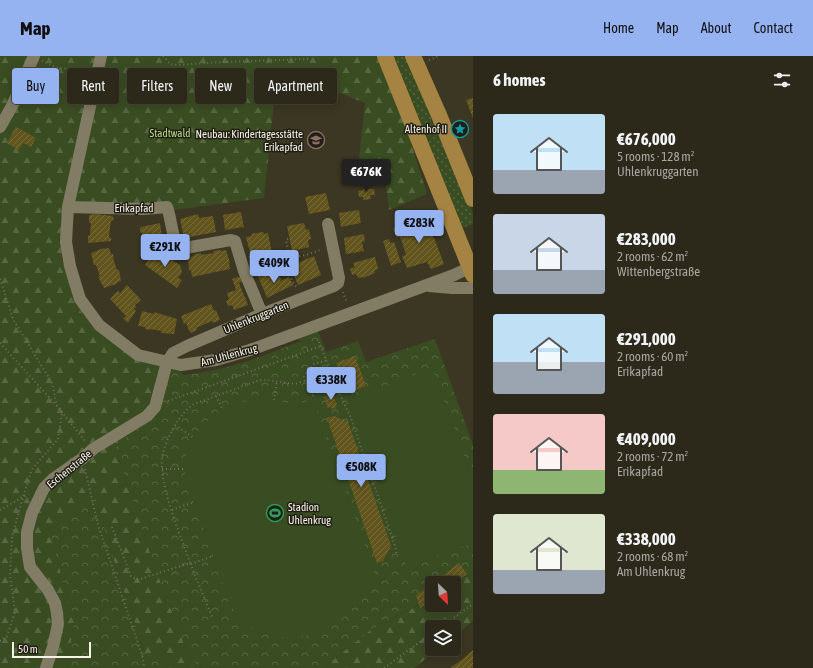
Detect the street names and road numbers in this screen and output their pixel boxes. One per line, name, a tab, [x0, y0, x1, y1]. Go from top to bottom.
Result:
street label: Erikapfad	[115, 202, 154, 214]
street label: Uhlenkruggarten	[222, 299, 290, 335]
street label: Am Uhlenkrug	[199, 342, 259, 368]
street label: Eschenstraße	[44, 447, 94, 491]

